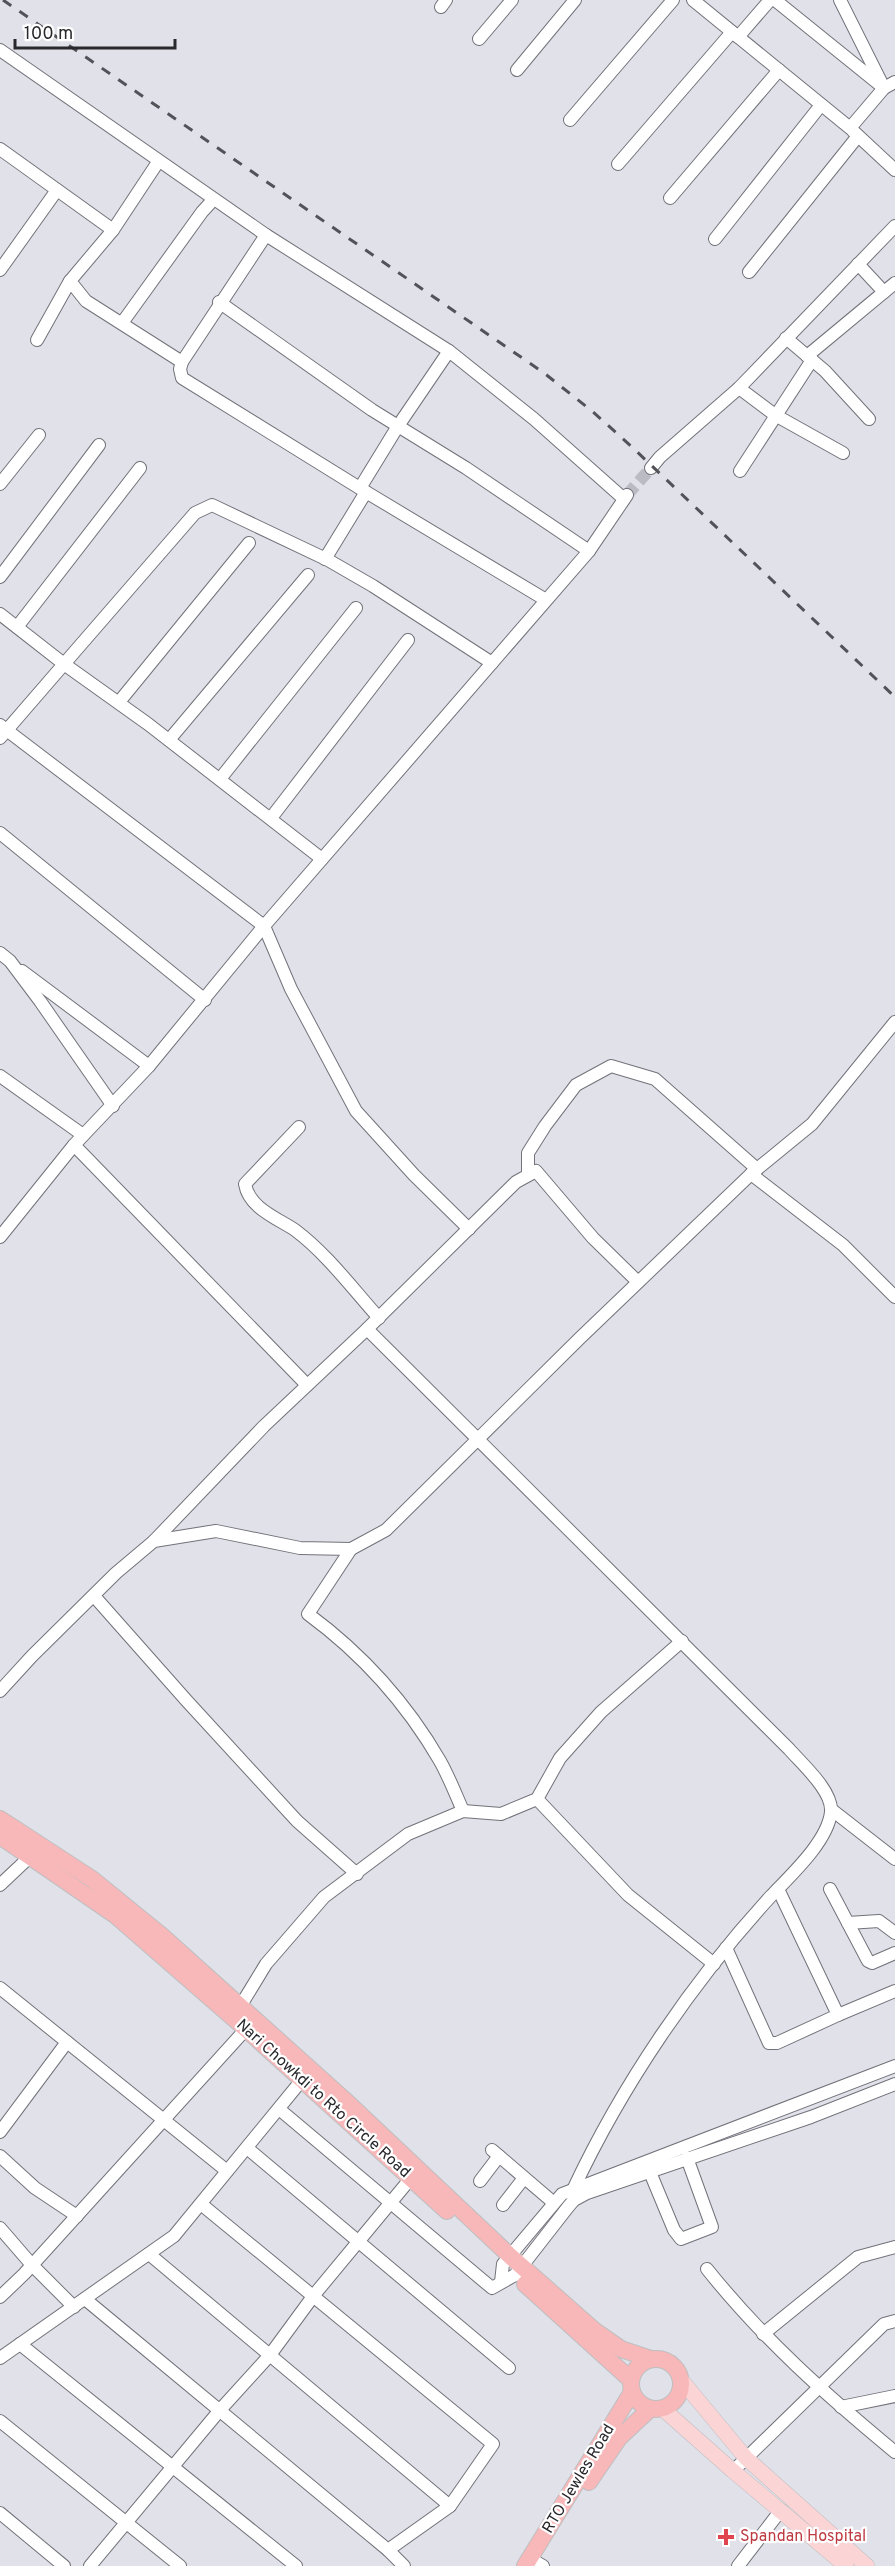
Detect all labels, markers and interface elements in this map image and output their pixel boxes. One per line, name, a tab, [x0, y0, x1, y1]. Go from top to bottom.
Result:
scale bar	[15, 12, 176, 50]
text: 100 m	[24, 23, 73, 46]
street label: Nari Chowkdi to Rto Circle Road	[232, 2015, 414, 2183]
street label: RTO Jewles Road	[539, 2421, 619, 2537]
place label: Spandan Hospital	[740, 2527, 866, 2547]
marker: Spandan Hospital	[717, 2528, 735, 2546]

